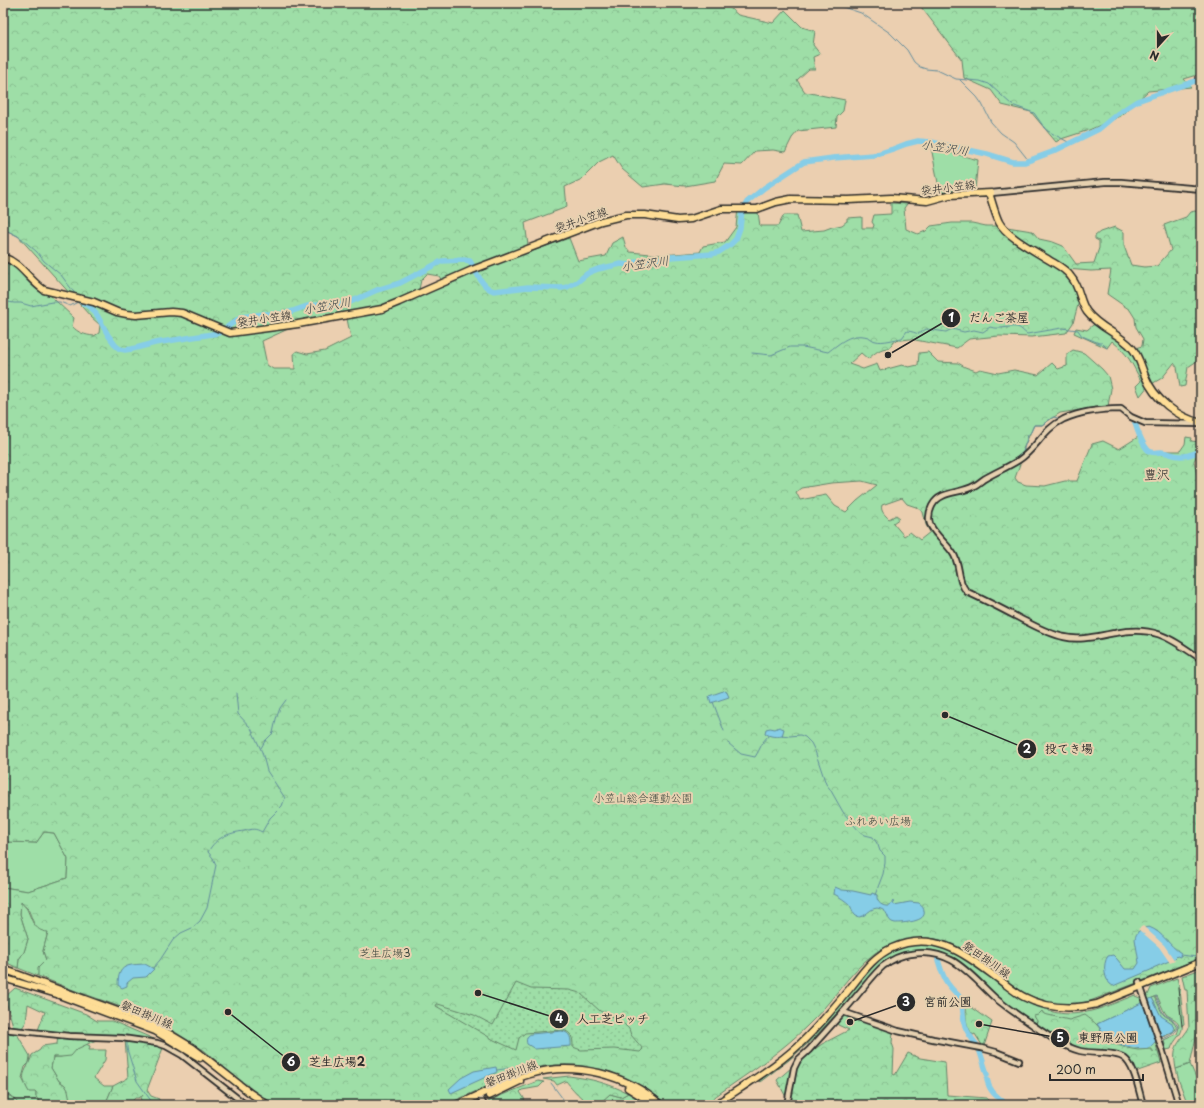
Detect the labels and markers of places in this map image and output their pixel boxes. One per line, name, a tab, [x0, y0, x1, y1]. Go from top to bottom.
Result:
callout: だんご茶屋	[941, 306, 1037, 330]
callout: 投てき場	[1017, 737, 1101, 761]
callout: 宮前公園	[896, 990, 980, 1014]
callout: 人工芝ピッチ	[549, 1007, 657, 1031]
callout: 東野原公園	[1050, 1026, 1146, 1050]
callout: 芝生広場2	[281, 1050, 373, 1074]

